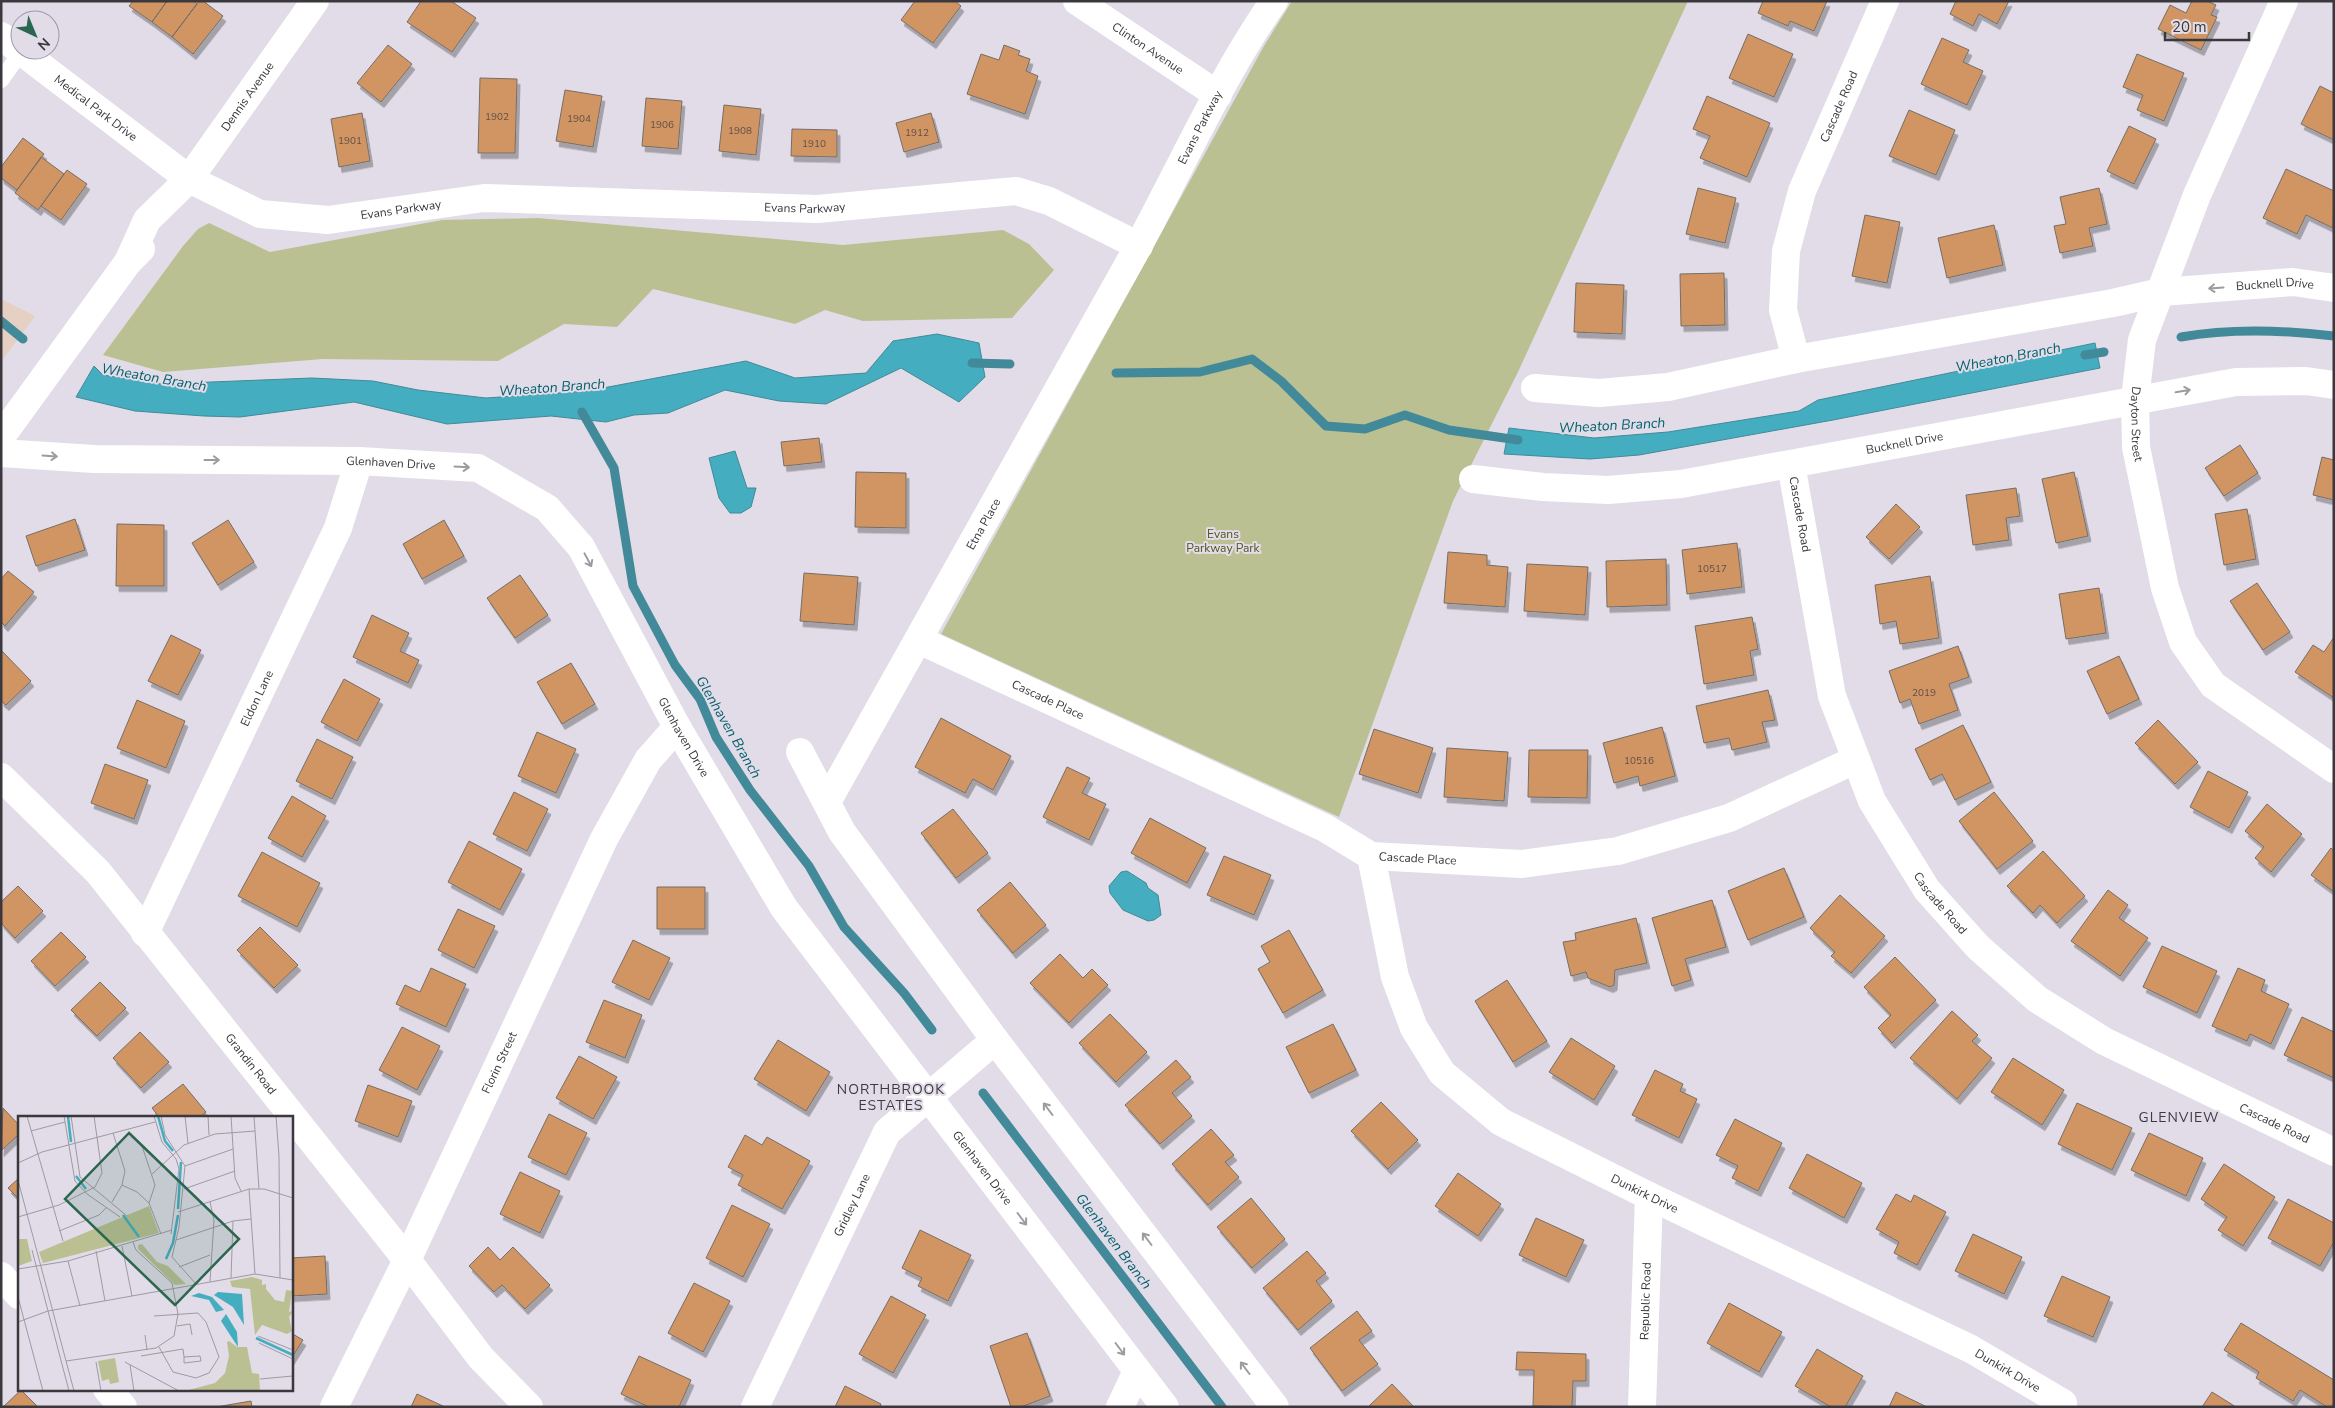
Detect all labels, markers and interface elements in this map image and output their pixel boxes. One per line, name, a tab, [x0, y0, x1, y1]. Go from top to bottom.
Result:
north arrow	[10, 10, 60, 60]
scale bar	[2165, 10, 2249, 42]
text: 20 m	[2172, 17, 2207, 37]
street label: Clinton Avenue	[1109, 19, 1187, 78]
text: N	[33, 34, 54, 54]
street label: Dennis Avenue	[217, 59, 278, 134]
street label: Cascade Road	[1816, 68, 1862, 145]
street label: Medical Park Drive	[51, 71, 141, 145]
street label: Evans Parkway	[1174, 87, 1226, 167]
house number: 1902	[485, 110, 509, 124]
house number: 1904	[567, 112, 591, 126]
house number: 1906	[650, 118, 674, 132]
house number: 1908	[728, 124, 752, 138]
house number: 1912	[905, 126, 929, 140]
house number: 1901	[338, 134, 362, 148]
house number: 1910	[802, 137, 826, 151]
street label: Evans Parkway	[359, 196, 443, 223]
street label: Evans Parkway	[764, 198, 847, 217]
street label: Bucknell Drive	[2235, 274, 2315, 294]
one-way arrow	[2208, 284, 2224, 293]
water label: Wheaton Branch	[1954, 338, 2062, 377]
water label: Wheaton Branch	[100, 359, 208, 396]
water label: Wheaton Branch	[498, 374, 606, 401]
one-way arrow	[2175, 385, 2191, 395]
street label: Dayton Street	[2127, 386, 2147, 464]
water label: Wheaton Branch	[1558, 413, 1666, 438]
street label: Bucknell Drive	[1865, 428, 1944, 458]
one-way arrow	[42, 451, 58, 460]
street label: Glenhaven Drive	[346, 453, 436, 473]
one-way arrow	[204, 455, 220, 465]
one-way arrow	[454, 462, 470, 471]
street label: Cascade Road	[1785, 475, 1814, 553]
street label: Etna Place	[963, 495, 1004, 553]
park label: Evans Parkway Park	[1186, 526, 1261, 556]
one-way arrow	[584, 552, 593, 567]
house number: 10517	[1697, 562, 1727, 576]
street label: Eldon Lane	[237, 668, 277, 729]
water label: Glenhaven Branch	[692, 673, 766, 782]
street label: Cascade Place	[1009, 676, 1087, 723]
house number: 2019	[1912, 686, 1936, 700]
street label: Glenhaven Drive	[655, 694, 713, 780]
house number: 10516	[1624, 754, 1654, 768]
street label: Cascade Place	[1378, 848, 1457, 869]
street label: Cascade Road	[1910, 869, 1971, 938]
street label: Florin Street	[478, 1028, 521, 1096]
street label: Grandin Road	[222, 1030, 280, 1098]
district label: NORTHBROOK ESTATES	[837, 1080, 945, 1115]
street label: Cascade Road	[2237, 1099, 2312, 1147]
one-way arrow	[1043, 1103, 1054, 1116]
district label: GLENVIEW	[2139, 1108, 2220, 1127]
inset map	[18, 1116, 292, 1390]
street label: Glenhaven Drive	[949, 1127, 1016, 1208]
street label: Dunkirk Drive	[1608, 1170, 1681, 1217]
street label: Gridley Lane	[830, 1171, 874, 1239]
water label: Glenhaven Branch	[1071, 1190, 1156, 1293]
one-way arrow	[1016, 1212, 1027, 1225]
one-way arrow	[1141, 1233, 1152, 1246]
street label: Republic Road	[1636, 1262, 1655, 1340]
one-way arrow	[1115, 1342, 1125, 1356]
street label: Dunkirk Drive	[1972, 1345, 2043, 1396]
one-way arrow	[1240, 1361, 1250, 1375]

